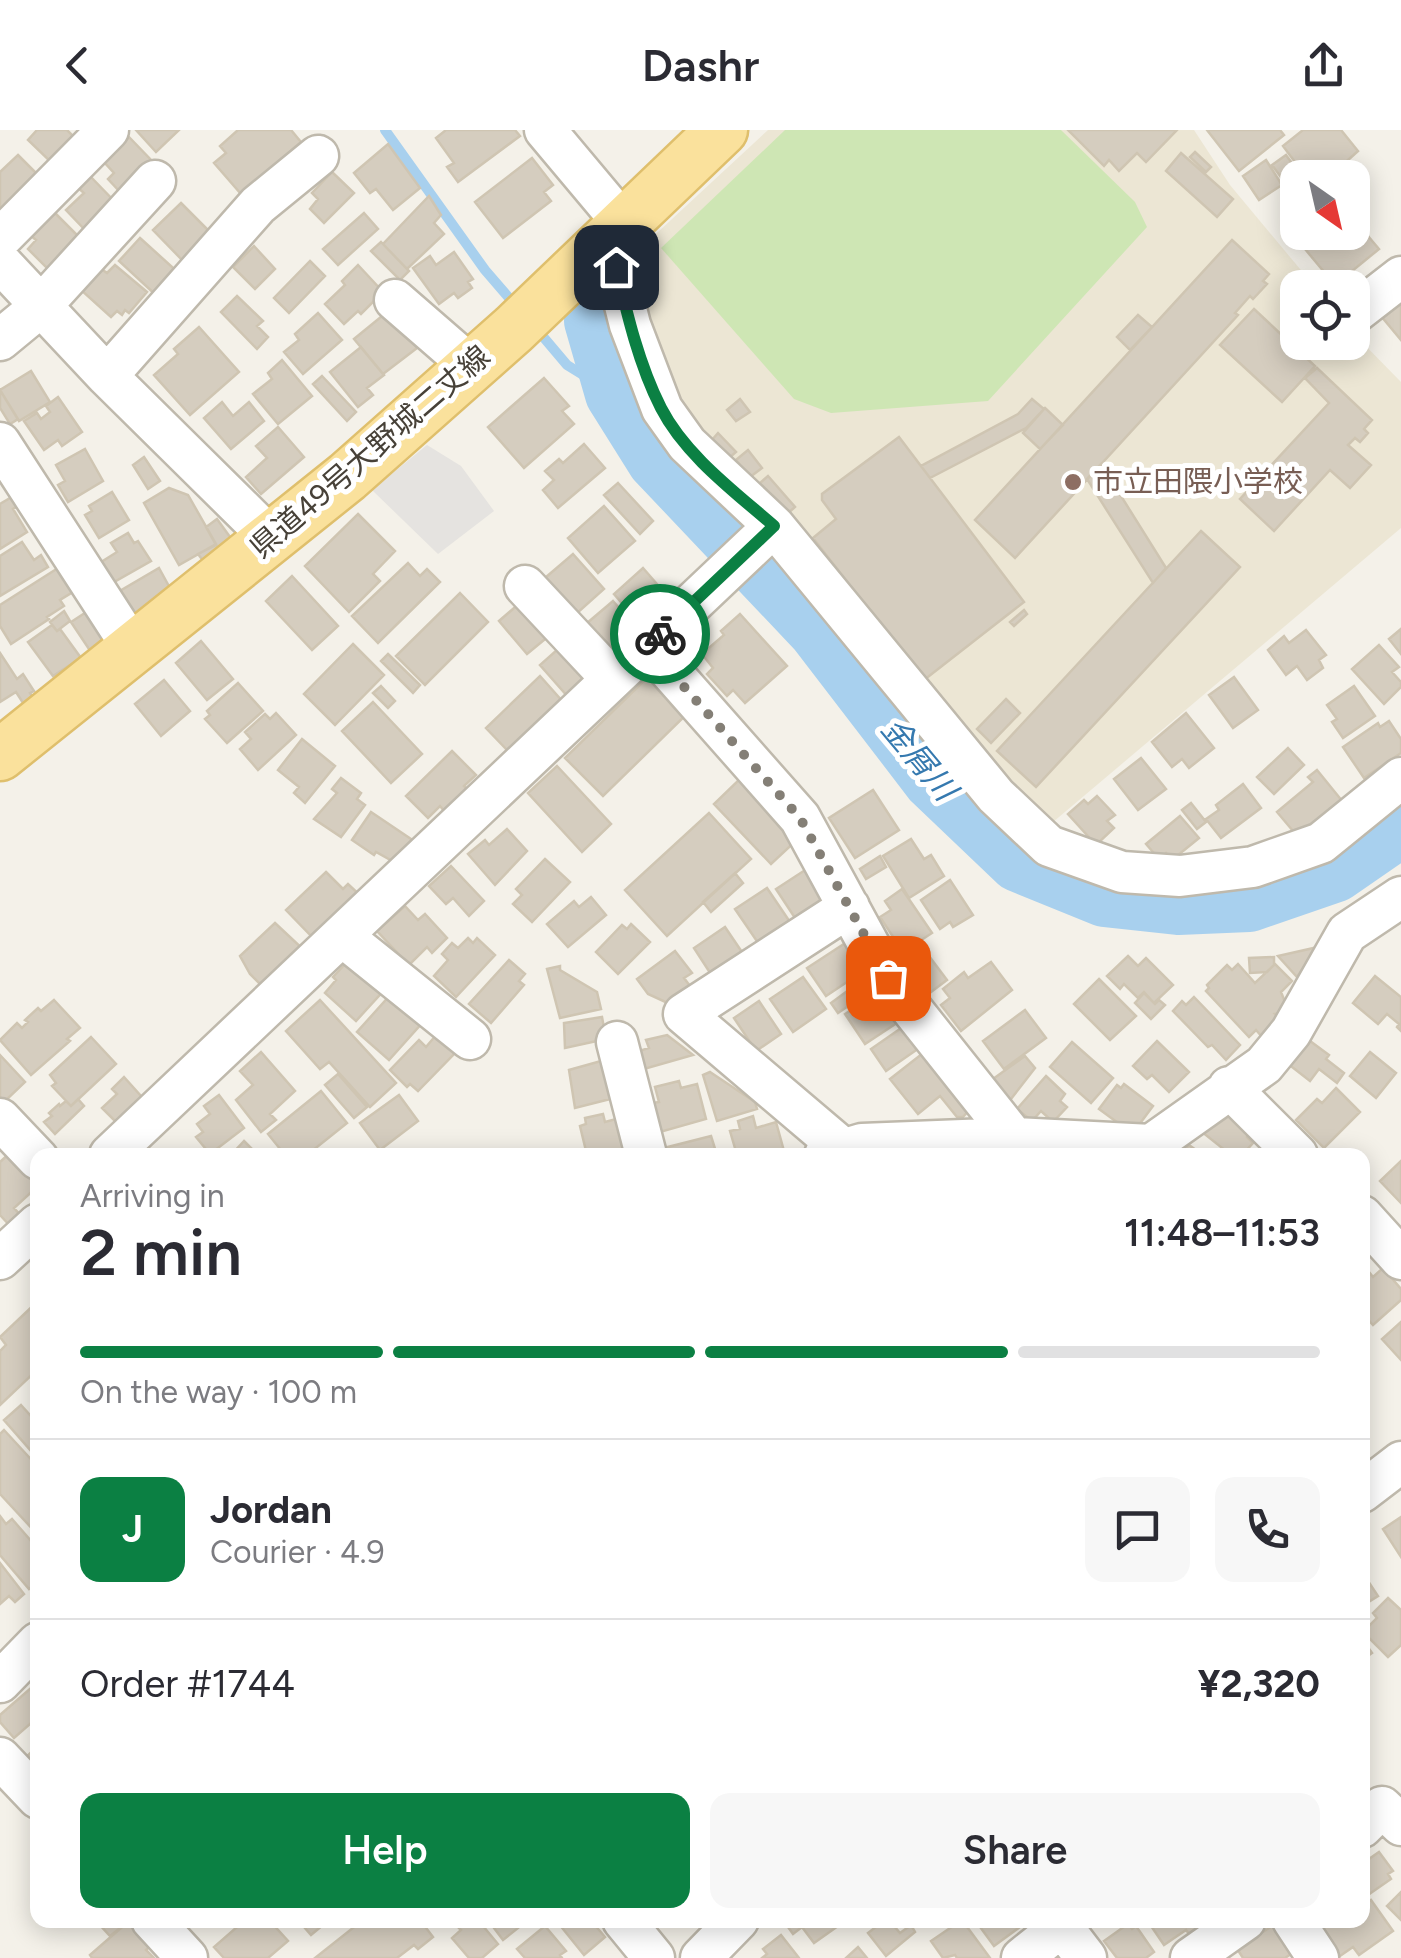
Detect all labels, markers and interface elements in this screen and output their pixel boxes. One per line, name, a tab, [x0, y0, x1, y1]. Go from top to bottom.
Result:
icon: back	[50, 38, 105, 93]
text: Dashr	[642, 38, 759, 92]
icon: share	[1296, 38, 1351, 93]
north arrow	[1280, 160, 1370, 250]
map controls	[1280, 160, 1370, 360]
pin	[574, 225, 659, 310]
icon: home	[589, 240, 644, 295]
button: locate	[1280, 270, 1370, 360]
street label: 県道49号大野城二丈線	[242, 337, 497, 566]
place label: 市立田隈小学校	[1093, 463, 1303, 500]
marker: 市立田隈小学校	[1062, 471, 1084, 493]
courier	[610, 584, 710, 684]
icon: bike	[633, 607, 688, 662]
water label: 金屑川	[874, 710, 966, 810]
pin	[846, 936, 931, 1021]
icon: bag	[861, 951, 916, 1006]
text: Arriving in	[80, 1177, 225, 1215]
text: 11:48–11:53	[1124, 1210, 1320, 1256]
text: 2 min	[80, 1213, 242, 1291]
text: On the way · 100 m	[80, 1373, 357, 1411]
button: chat	[1085, 1477, 1190, 1582]
button: phone	[1215, 1477, 1320, 1582]
text: Jordan	[210, 1487, 332, 1533]
text: J	[122, 1506, 143, 1552]
text: Courier · 4.9	[210, 1533, 385, 1571]
text: Order #1744	[80, 1661, 295, 1707]
text: ¥2,320	[1198, 1661, 1320, 1707]
button: Help	[80, 1793, 690, 1908]
button: Share	[710, 1793, 1320, 1908]

